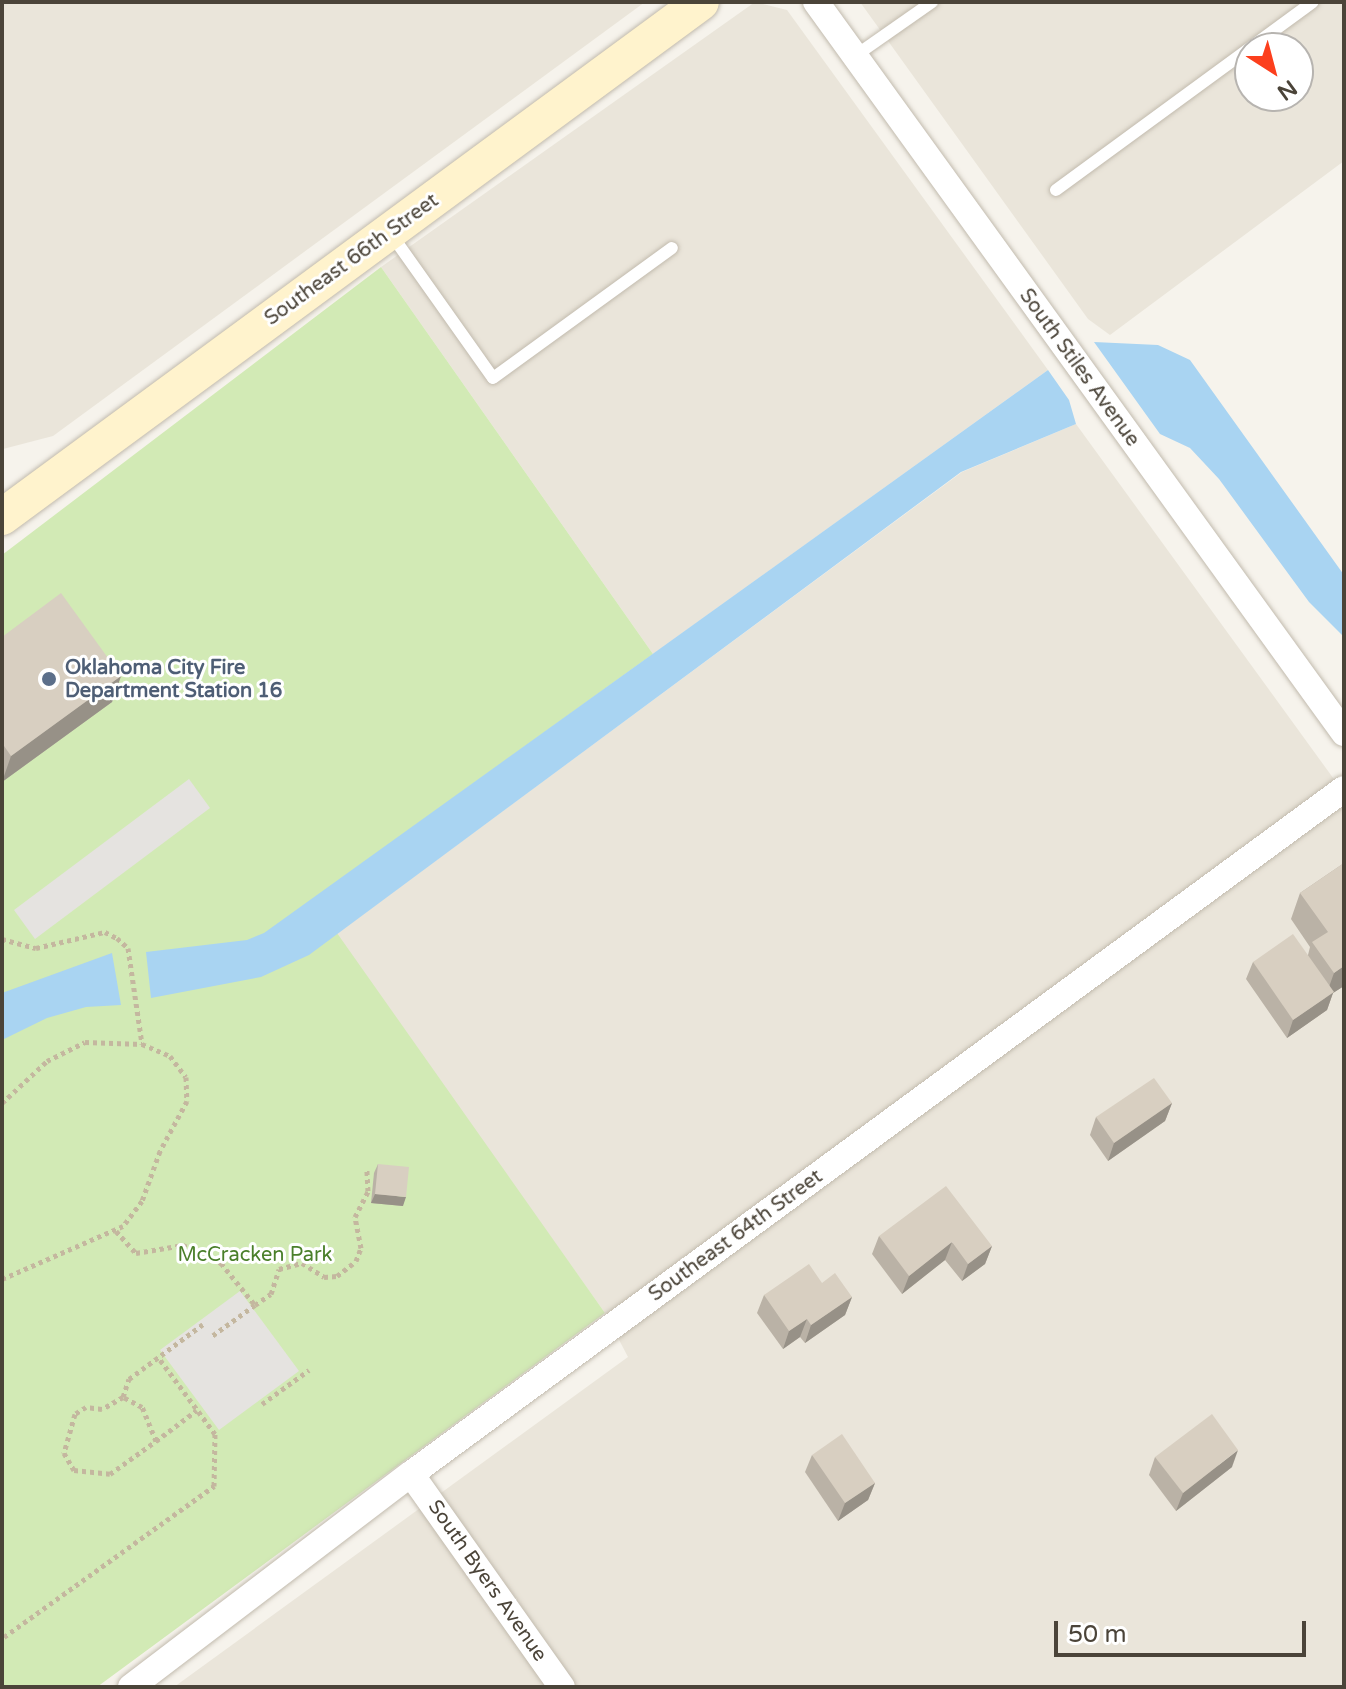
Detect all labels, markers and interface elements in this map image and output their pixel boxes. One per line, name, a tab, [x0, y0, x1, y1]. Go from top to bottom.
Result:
north arrow	[1234, 32, 1314, 112]
text: N	[1272, 74, 1302, 106]
street label: Southeast 66th Street	[261, 189, 443, 331]
street label: South Stiles Avenue	[1014, 285, 1144, 451]
place label: Oklahoma City Fire Department Station 16	[65, 656, 282, 703]
marker: Oklahoma City Fire Department Station 16	[40, 670, 58, 688]
street label: Southeast 64th Street	[645, 1165, 827, 1307]
park label: McCracken Park	[178, 1243, 332, 1267]
street label: South Byers Avenue	[422, 1496, 552, 1666]
scale bar	[1058, 1605, 1310, 1655]
text: 50 m	[1068, 1620, 1126, 1649]

